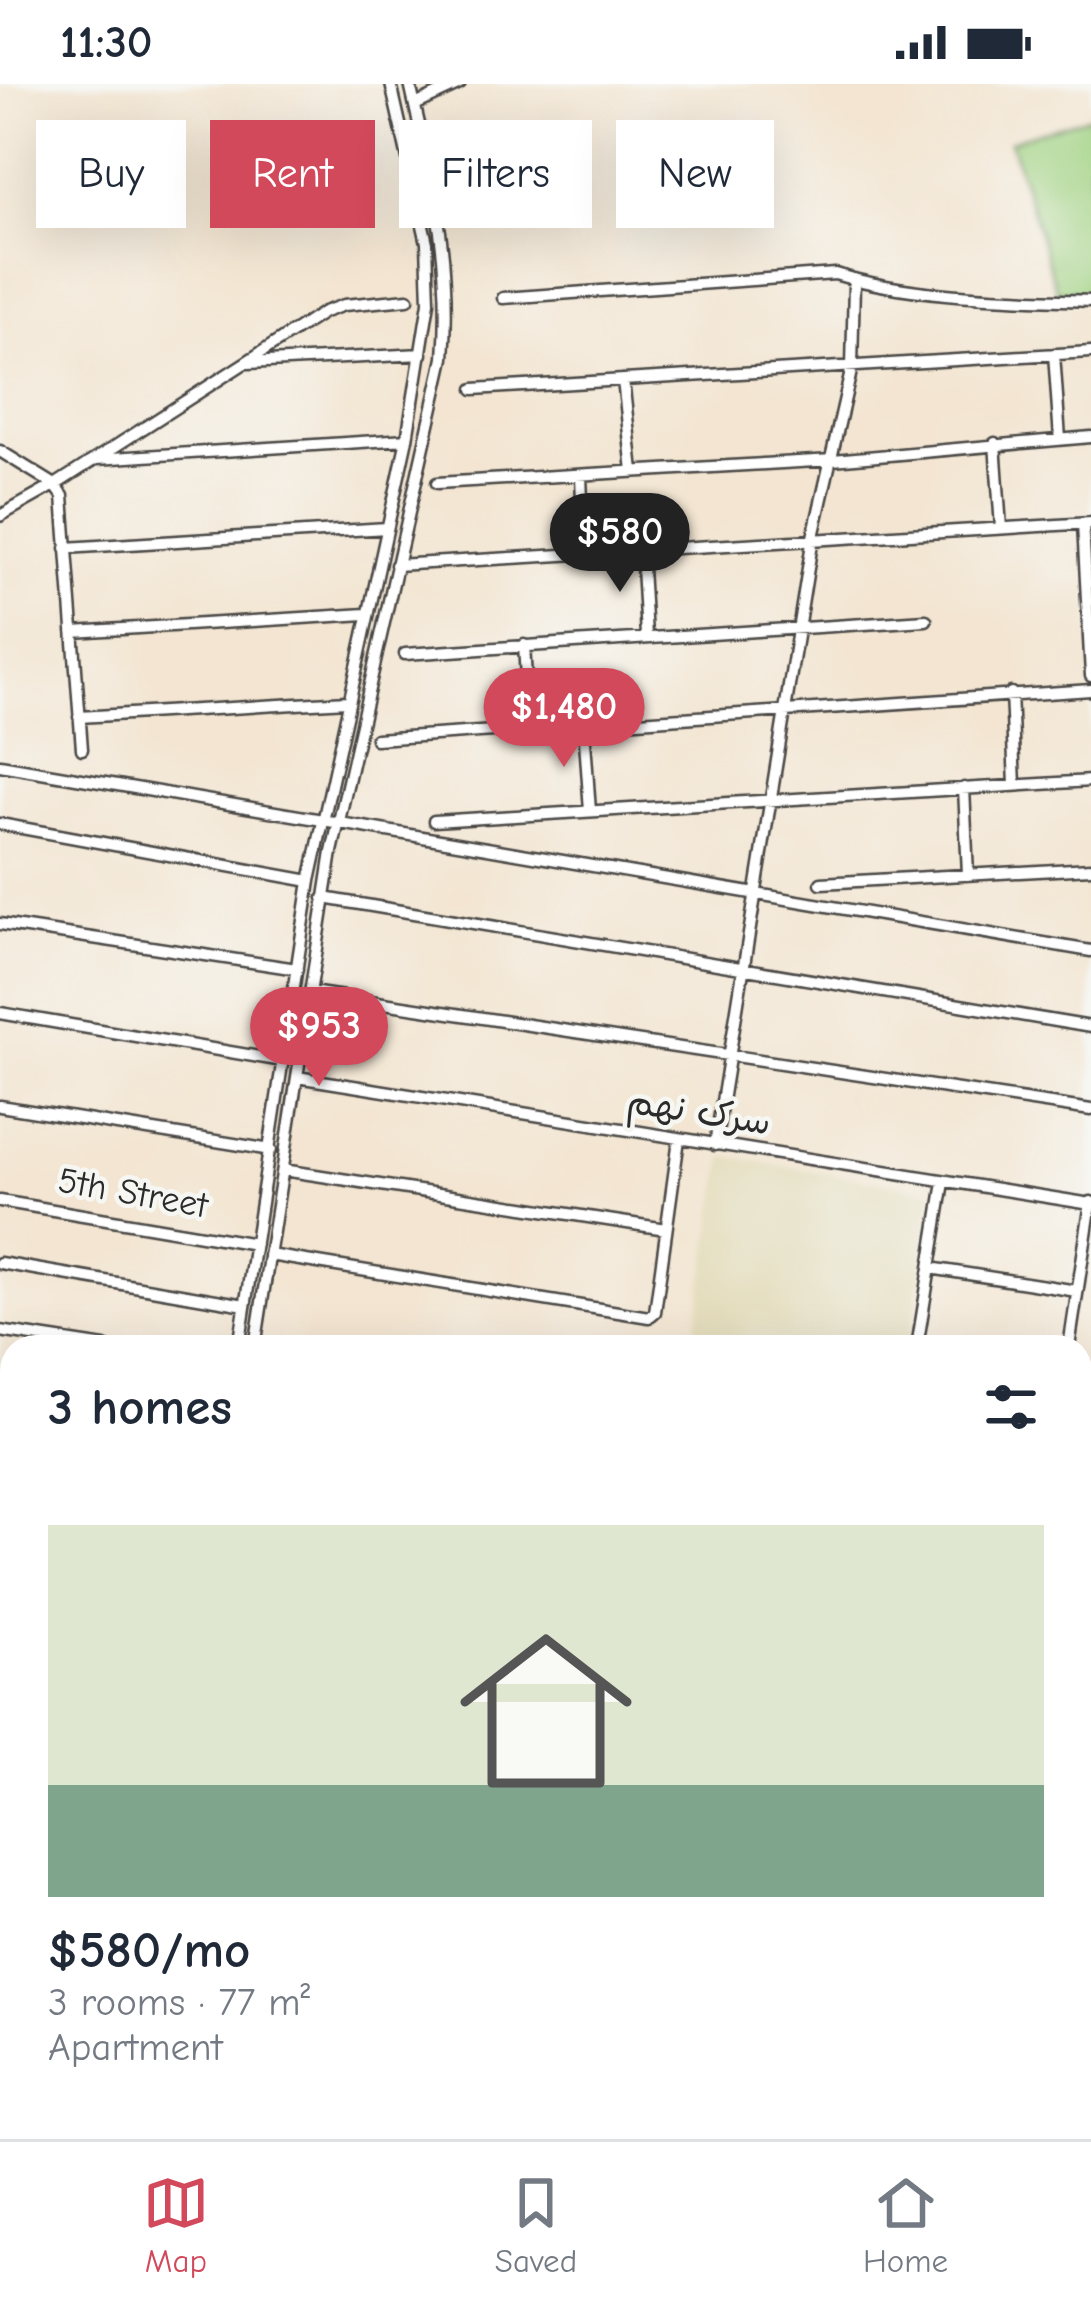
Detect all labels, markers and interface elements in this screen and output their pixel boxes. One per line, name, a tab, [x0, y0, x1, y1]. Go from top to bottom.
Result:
text: 11:30	[60, 16, 153, 68]
chip: Buy	[36, 120, 186, 228]
chip: Rent	[210, 120, 375, 228]
chip: Filters	[399, 120, 592, 228]
chip: New	[616, 120, 774, 228]
pin: $580	[549, 493, 691, 595]
text: $580	[577, 509, 663, 554]
pin: $1,480	[466, 668, 662, 770]
text: $1,480	[511, 684, 617, 729]
pin: $953	[248, 987, 390, 1089]
text: $953	[277, 1003, 361, 1048]
street label: سرک نهم	[623, 1080, 774, 1149]
street label: 5th Street	[55, 1160, 213, 1227]
icon: filters	[978, 1374, 1044, 1440]
text: 3 homes	[48, 1378, 232, 1437]
icon: home	[438, 1603, 654, 1819]
text: $580/mo	[48, 1921, 250, 1980]
text: 3 rooms · 77 m²	[48, 1980, 310, 2025]
text: Apartment	[48, 2025, 223, 2070]
tab: Map	[143, 2170, 209, 2280]
tab: Saved	[495, 2170, 577, 2280]
tab: Home	[863, 2170, 948, 2280]

